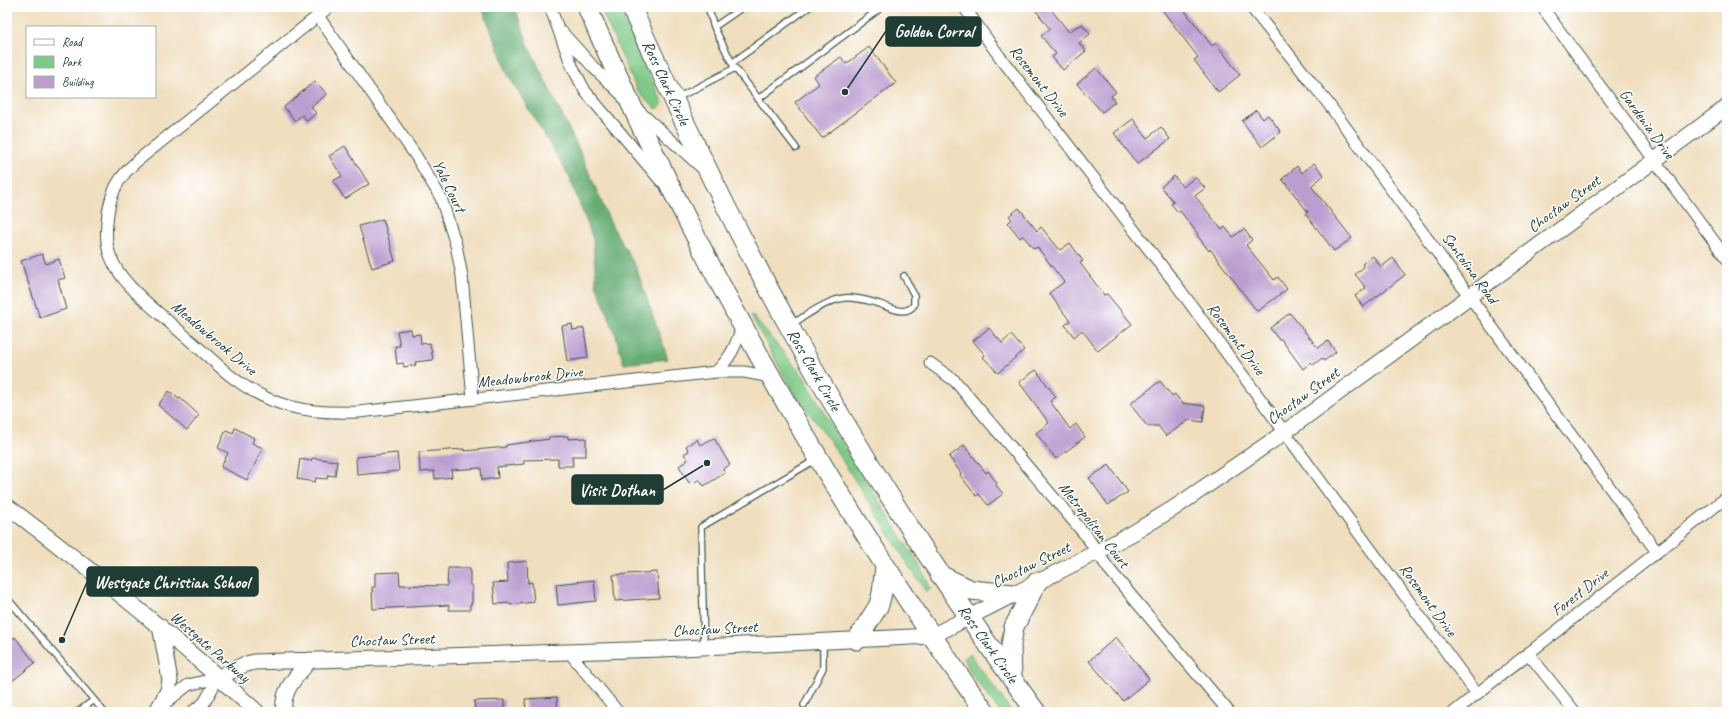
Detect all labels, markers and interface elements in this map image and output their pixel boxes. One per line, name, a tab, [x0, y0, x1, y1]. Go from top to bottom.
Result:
callout: Golden Corral	[886, 17, 981, 46]
text: Golden Corral	[894, 21, 977, 42]
legend	[26, 26, 156, 98]
text: Road	[62, 34, 84, 50]
street label: Ross Clark Circle	[638, 37, 695, 130]
street label: Rosemont Drive	[1005, 41, 1074, 122]
text: Park	[62, 54, 83, 70]
text: Building	[62, 74, 94, 90]
street label: Gardenia Drive	[1615, 85, 1680, 164]
street label: Yale Court	[428, 156, 471, 218]
street label: Choctaw Street	[1524, 170, 1605, 237]
street label: Santolina Road	[1437, 228, 1504, 310]
street label: Meadowbrook Drive	[167, 296, 262, 381]
street label: Rosemont Drive	[1202, 299, 1271, 380]
street label: Ross Clark Circle	[783, 326, 846, 416]
street label: Meadowbrook Drive	[476, 361, 585, 392]
street label: Choctaw Street	[1263, 362, 1344, 429]
callout: Visit Dothan	[572, 475, 663, 504]
street label: Metropolitan Court	[1054, 478, 1135, 573]
text: Visit Dothan	[579, 480, 656, 501]
street label: Choctaw Street	[989, 537, 1075, 593]
street label: Rosemont Drive	[1395, 560, 1462, 642]
street label: Forest Drive	[1548, 562, 1614, 620]
callout: Westgate Christian School	[87, 567, 258, 596]
text: Westgate Christian School	[94, 572, 253, 593]
street label: Ross Clark Circle	[954, 601, 1023, 689]
street label: Westgate Parkway	[166, 607, 255, 688]
street label: Choctaw Street	[672, 617, 759, 641]
street label: Choctaw Street	[349, 628, 436, 651]

